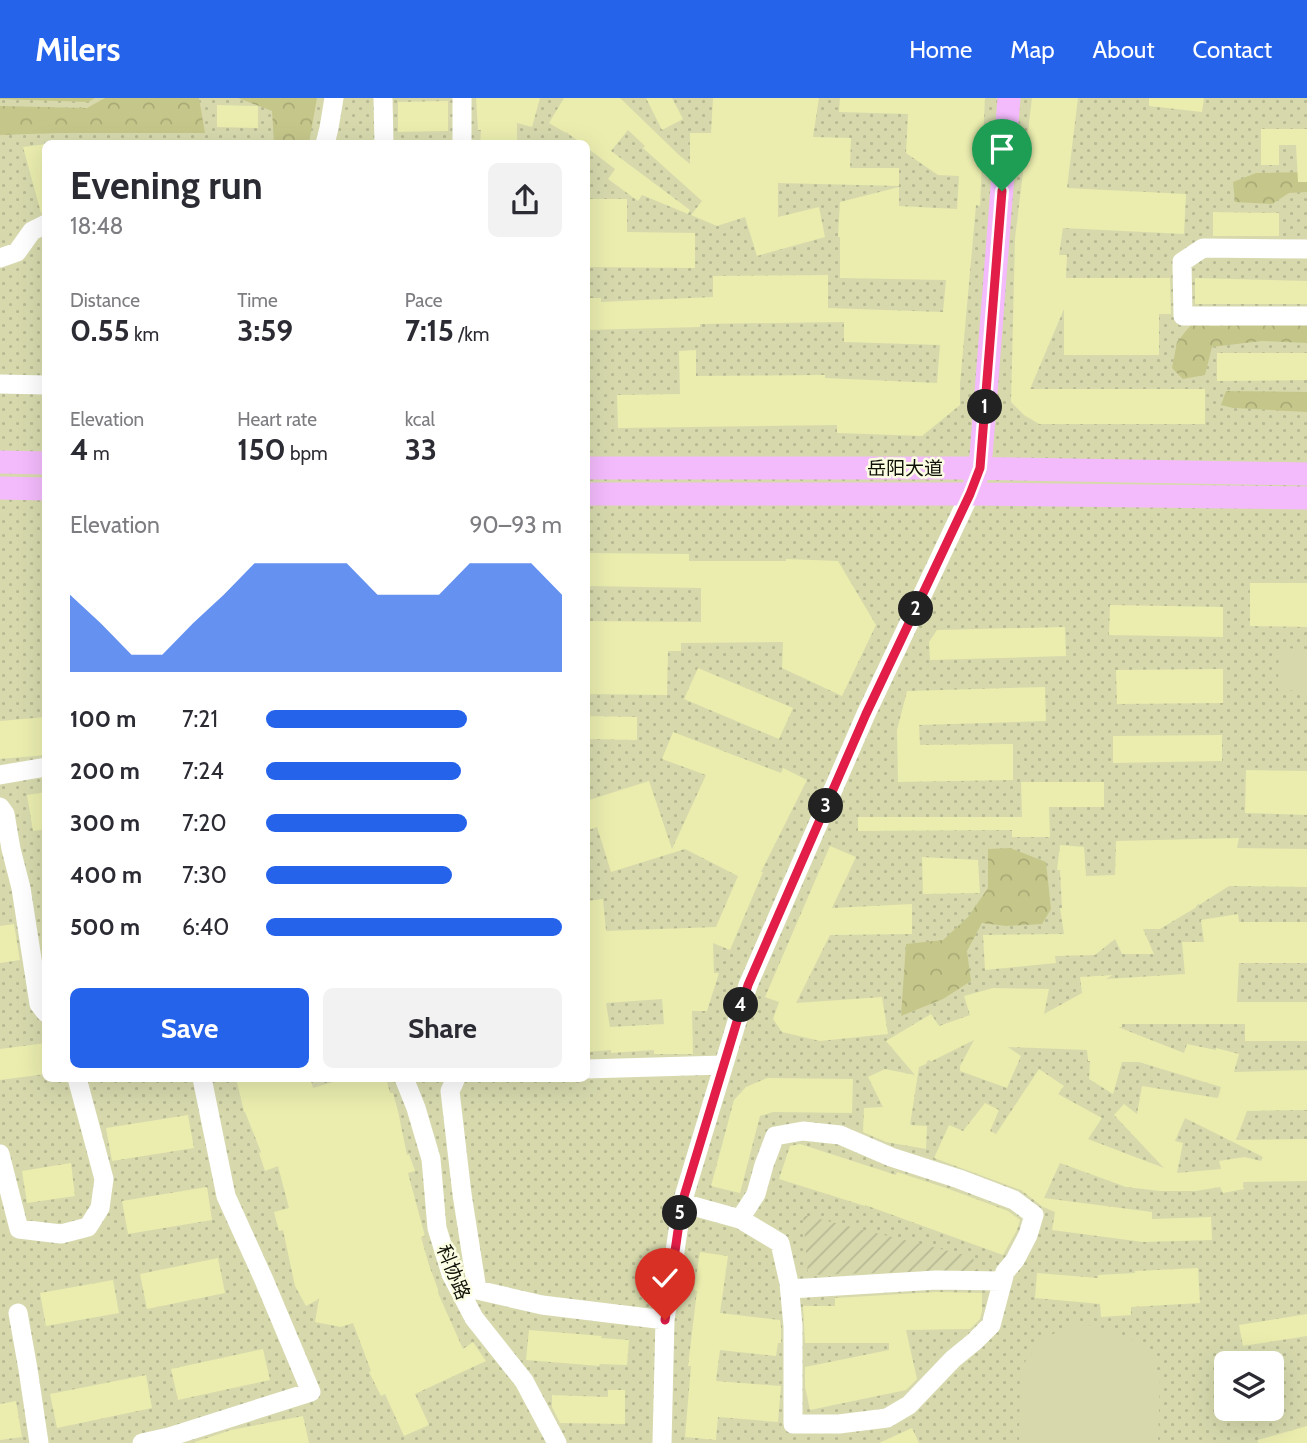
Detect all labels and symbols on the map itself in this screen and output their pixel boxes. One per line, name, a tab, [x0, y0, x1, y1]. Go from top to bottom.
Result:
pin	[972, 119, 1032, 191]
pin: 1	[968, 390, 1002, 424]
street label: 岳阳大道	[867, 457, 943, 480]
pin: 2	[898, 592, 934, 626]
pin: 3	[808, 788, 844, 824]
pin: 4	[724, 988, 758, 1023]
pin: 5	[662, 1196, 698, 1230]
street label: 科协路	[432, 1241, 475, 1303]
pin	[635, 1248, 695, 1320]

